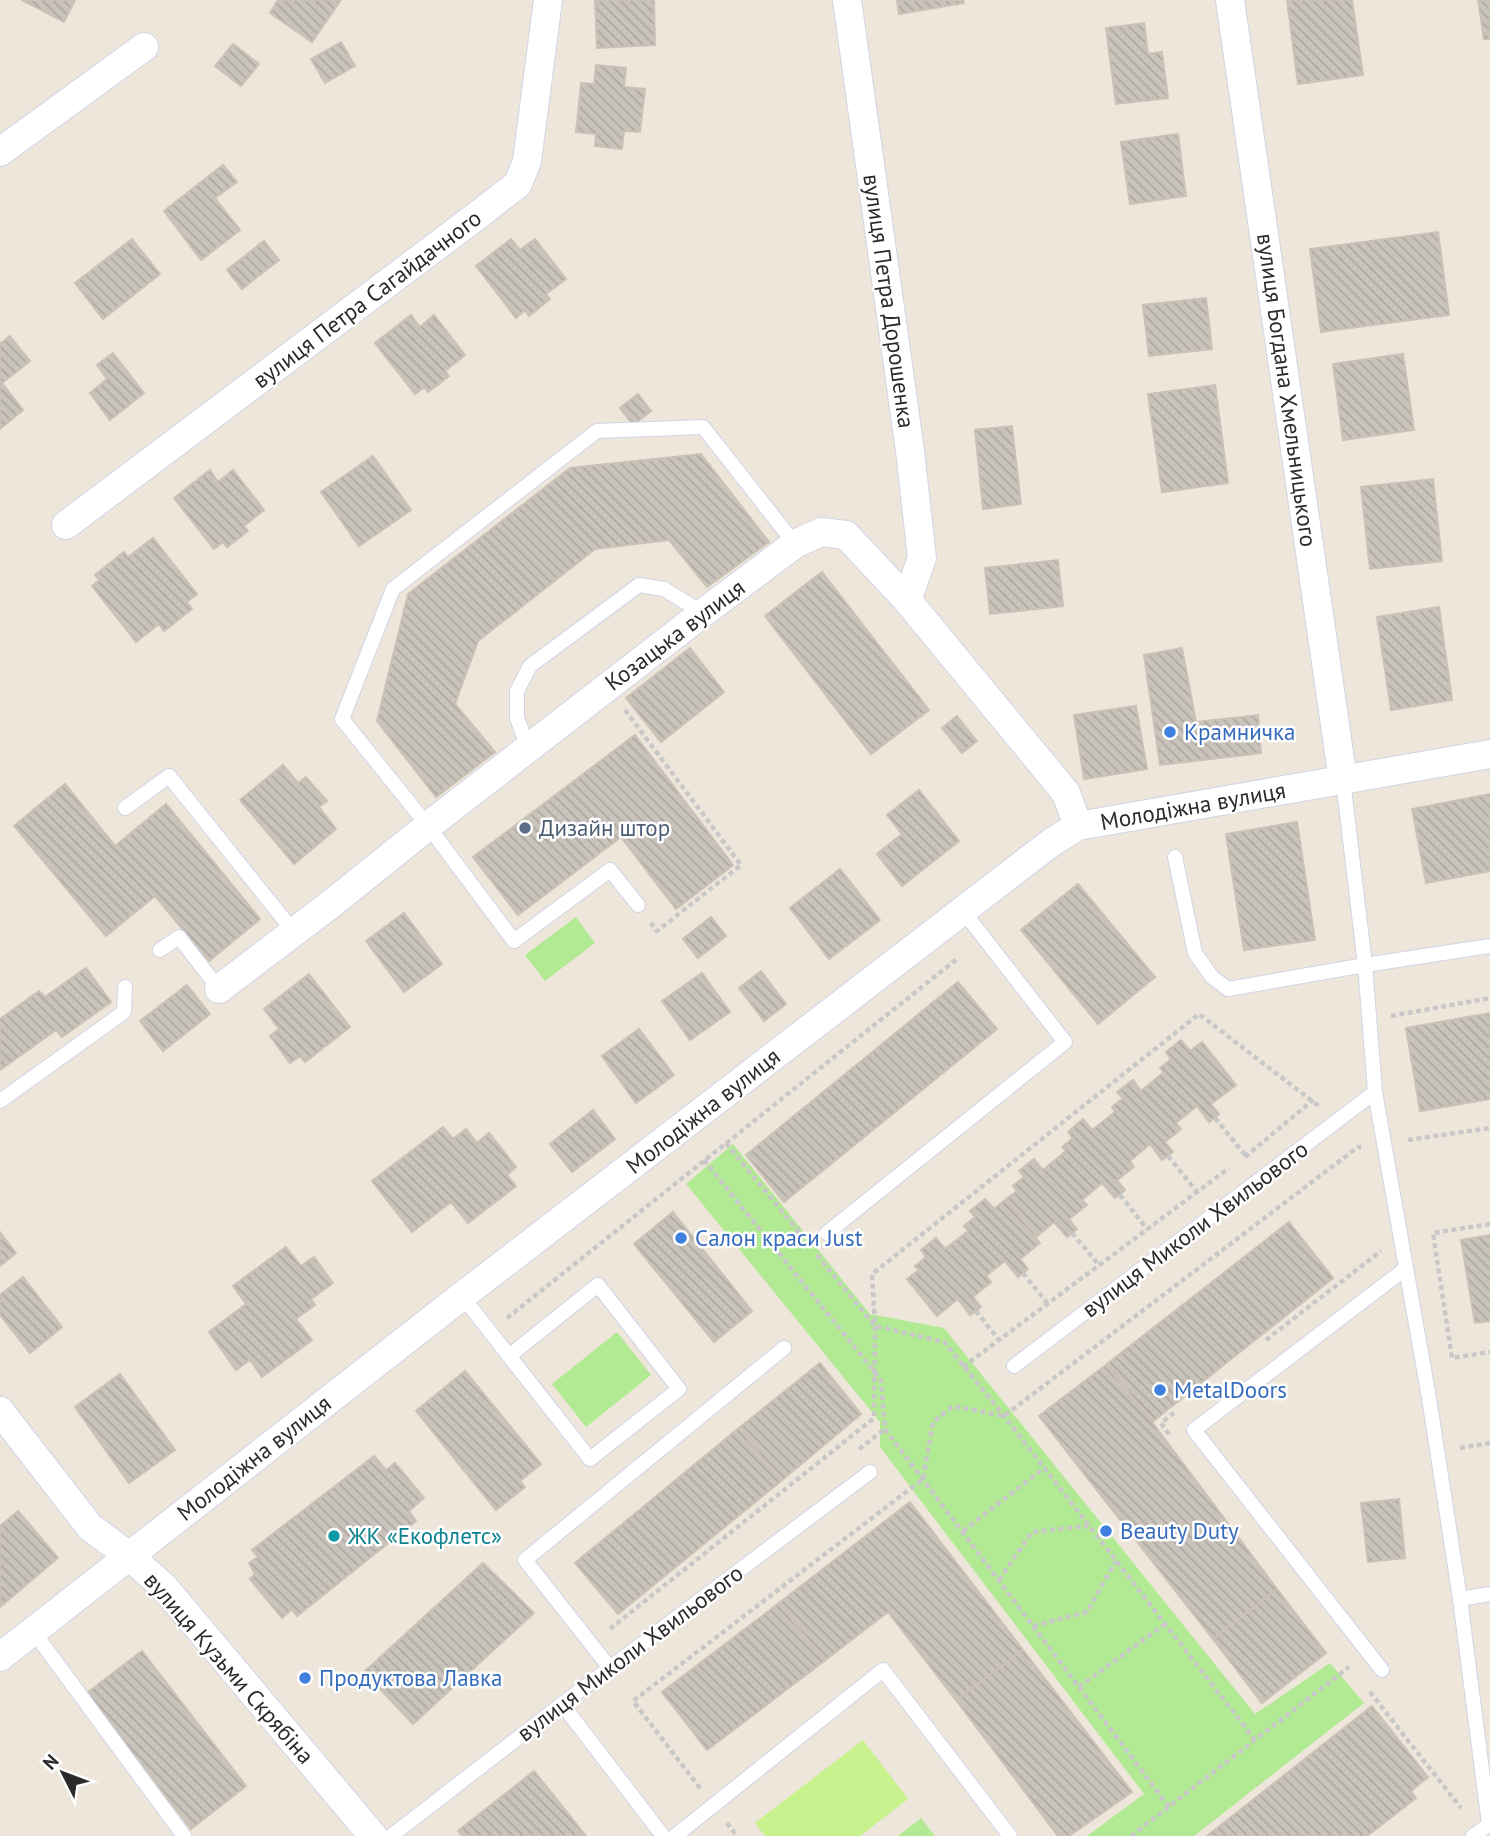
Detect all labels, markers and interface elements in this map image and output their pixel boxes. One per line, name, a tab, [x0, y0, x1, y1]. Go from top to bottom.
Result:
street label: вулиця Петра Дорошенка	[857, 172, 922, 430]
street label: вулиця Петра Сагайдачного	[247, 203, 487, 394]
street label: вулиця Богдана Хмельницького	[1251, 231, 1324, 548]
street label: Козацька вулиця	[599, 573, 750, 697]
place label: Крамничка	[1184, 717, 1295, 746]
marker: Крамничка	[1162, 724, 1178, 740]
street label: Молодіжна вулиця	[1098, 775, 1288, 836]
place label: Дизайн штор	[539, 813, 670, 842]
marker: Дизайн штор	[517, 820, 533, 836]
street label: Молодіжна вулиця	[620, 1041, 785, 1180]
street label: вулиця Миколи Хвильового	[1076, 1134, 1314, 1323]
place label: Салон краси Just	[695, 1223, 863, 1252]
marker: Салон краси Just	[673, 1230, 689, 1246]
place label: MetalDoors	[1174, 1375, 1287, 1404]
marker: MetalDoors	[1152, 1382, 1168, 1398]
street label: Молодіжна вулиця	[171, 1388, 336, 1527]
place label: Beauty Duty	[1120, 1516, 1239, 1545]
place label: ЖК «Екофлетс»	[347, 1521, 502, 1550]
marker: Beauty Duty	[1098, 1523, 1114, 1539]
marker: ЖК «Екофлетс»	[326, 1528, 342, 1544]
street label: вулиця Миколи Хвильового	[511, 1558, 749, 1747]
street label: вулиця Кузьми Скрябіна	[138, 1566, 321, 1769]
place label: Продуктова Лавка	[319, 1663, 503, 1692]
marker: Продуктова Лавка	[297, 1670, 313, 1686]
north arrow	[28, 1738, 98, 1808]
text: N	[37, 1749, 63, 1774]

